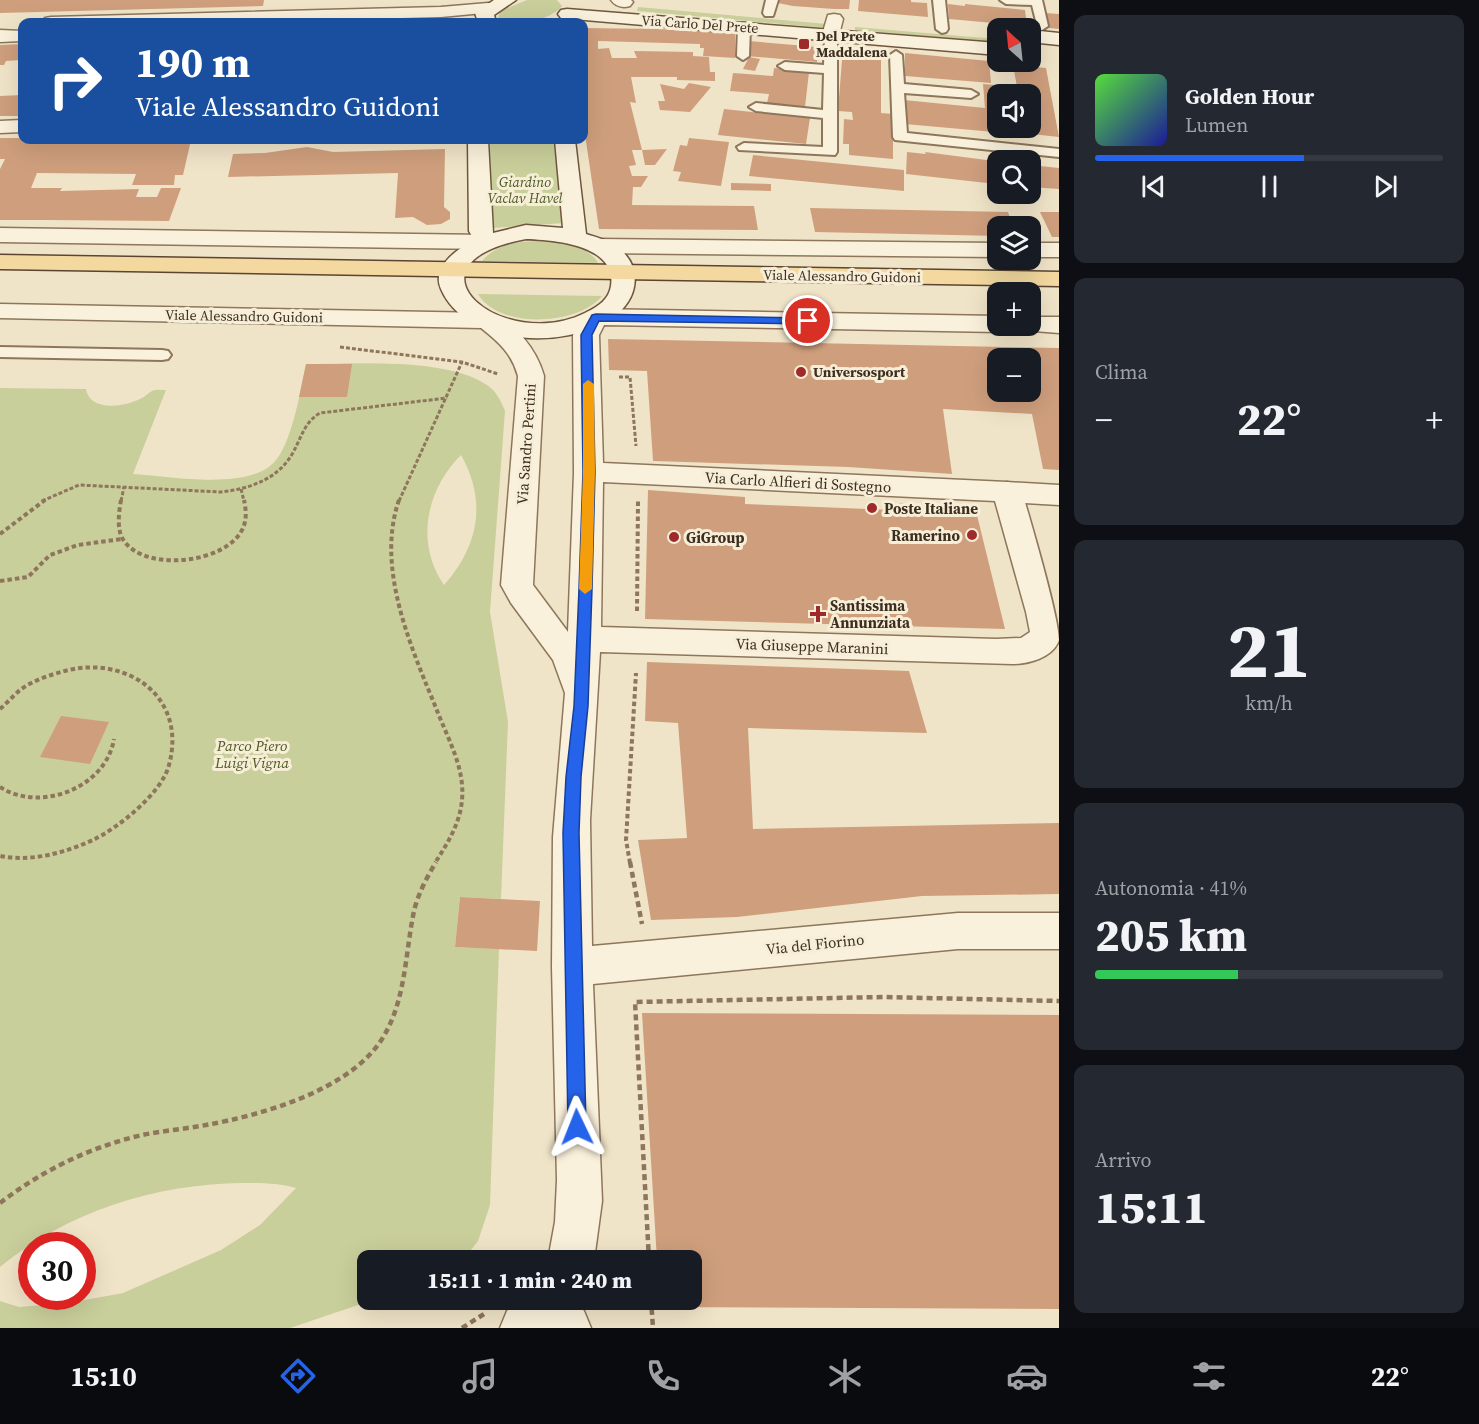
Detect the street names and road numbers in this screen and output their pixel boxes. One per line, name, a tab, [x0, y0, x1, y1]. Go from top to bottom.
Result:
street label: Via Carlo Del Prete	[641, 10, 759, 38]
street label: Viale Alessandro Guidoni	[763, 265, 921, 287]
street label: Viale Alessandro Guidoni	[165, 305, 323, 327]
street label: Via Sandro Pertini	[511, 383, 541, 505]
street label: Via Carlo Alfieri di Sostegno	[704, 467, 892, 497]
street label: Via Giuseppe Maranini	[735, 633, 889, 659]
street label: Via del Fiorino	[765, 928, 865, 960]

